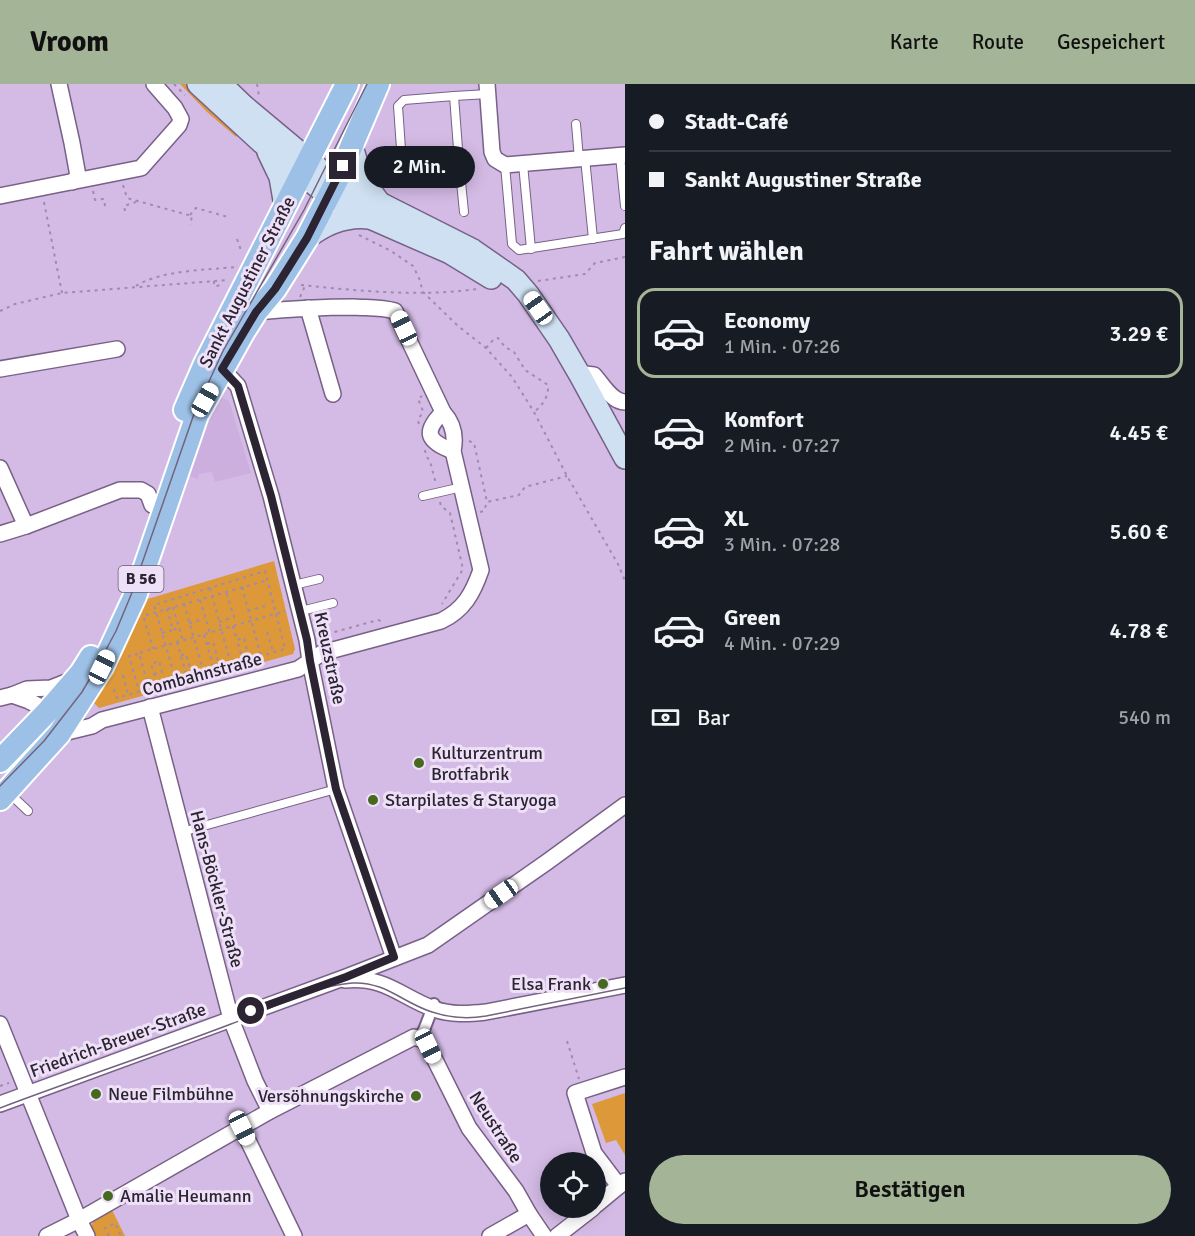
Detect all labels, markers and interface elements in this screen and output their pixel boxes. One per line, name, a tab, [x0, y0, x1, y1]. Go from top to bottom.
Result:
text: Vroom	[30, 25, 109, 59]
text: Karte	[890, 29, 939, 55]
text: Route	[972, 29, 1024, 55]
text: Gespeichert	[1057, 29, 1165, 55]
text: Stadt-Café	[685, 108, 788, 135]
callout: 2 Min.	[364, 145, 475, 187]
route end	[329, 152, 356, 179]
text: 2 Min.	[393, 154, 446, 179]
text: Sankt Augustiner Straße	[685, 166, 922, 193]
street label: Sankt Augustiner Straße	[194, 193, 300, 371]
text: Fahrt wählen	[649, 235, 804, 268]
car	[520, 288, 556, 328]
icon: car	[652, 306, 706, 360]
text: Economy	[724, 307, 810, 334]
car	[388, 308, 420, 348]
text: 3.29 €	[1110, 320, 1168, 347]
text: 1 Min. · 07:26	[724, 334, 840, 359]
car	[188, 380, 222, 420]
icon: car	[652, 405, 706, 459]
text: Komfort	[724, 406, 804, 433]
text: 4.45 €	[1110, 419, 1168, 446]
text: 2 Min. · 07:27	[724, 433, 840, 458]
icon: car	[652, 504, 706, 558]
text: XL	[724, 505, 749, 532]
text: 5.60 €	[1110, 518, 1168, 545]
text: 3 Min. · 07:28	[724, 532, 840, 557]
road number: B 56	[118, 566, 164, 592]
icon: car	[652, 603, 706, 657]
text: Green	[724, 604, 781, 631]
street label: Kreuzstraße	[309, 610, 351, 706]
text: 4.78 €	[1110, 617, 1168, 644]
text: 4 Min. · 07:29	[724, 631, 840, 656]
car	[86, 647, 118, 687]
street label: Combahnstraße	[140, 647, 264, 701]
icon: cash	[649, 701, 682, 734]
text: Bar	[697, 704, 730, 731]
text: 540 m	[1118, 705, 1171, 730]
place label: Kulturzentrum Brotfabrik	[431, 742, 543, 785]
marker: Kulturzentrum Brotfabrik	[412, 756, 426, 770]
place label: Starpilates & Staryoga	[385, 789, 557, 811]
marker: Starpilates & Staryoga	[366, 793, 380, 807]
street label: Hans-Böckler-Straße	[185, 808, 249, 970]
car	[481, 876, 521, 912]
place label: Elsa Frank	[511, 973, 591, 995]
marker: Elsa Frank	[596, 977, 610, 991]
route start	[237, 997, 264, 1024]
street label: Friedrich-Breuer-Straße	[27, 998, 209, 1082]
car	[412, 1026, 444, 1066]
place label: Neue Filmbühne	[108, 1083, 234, 1105]
place label: Versöhnungskirche	[258, 1085, 404, 1107]
marker: Neue Filmbühne	[89, 1087, 103, 1101]
street label: Neustraße	[465, 1087, 527, 1167]
marker: Versöhnungskirche	[409, 1089, 423, 1103]
car	[226, 1108, 258, 1148]
map controls	[540, 1152, 606, 1218]
button: locate	[540, 1152, 606, 1218]
button: Bestätigen	[649, 1155, 1171, 1224]
place label: Amalie Heumann	[120, 1185, 252, 1207]
marker: Amalie Heumann	[101, 1189, 115, 1203]

